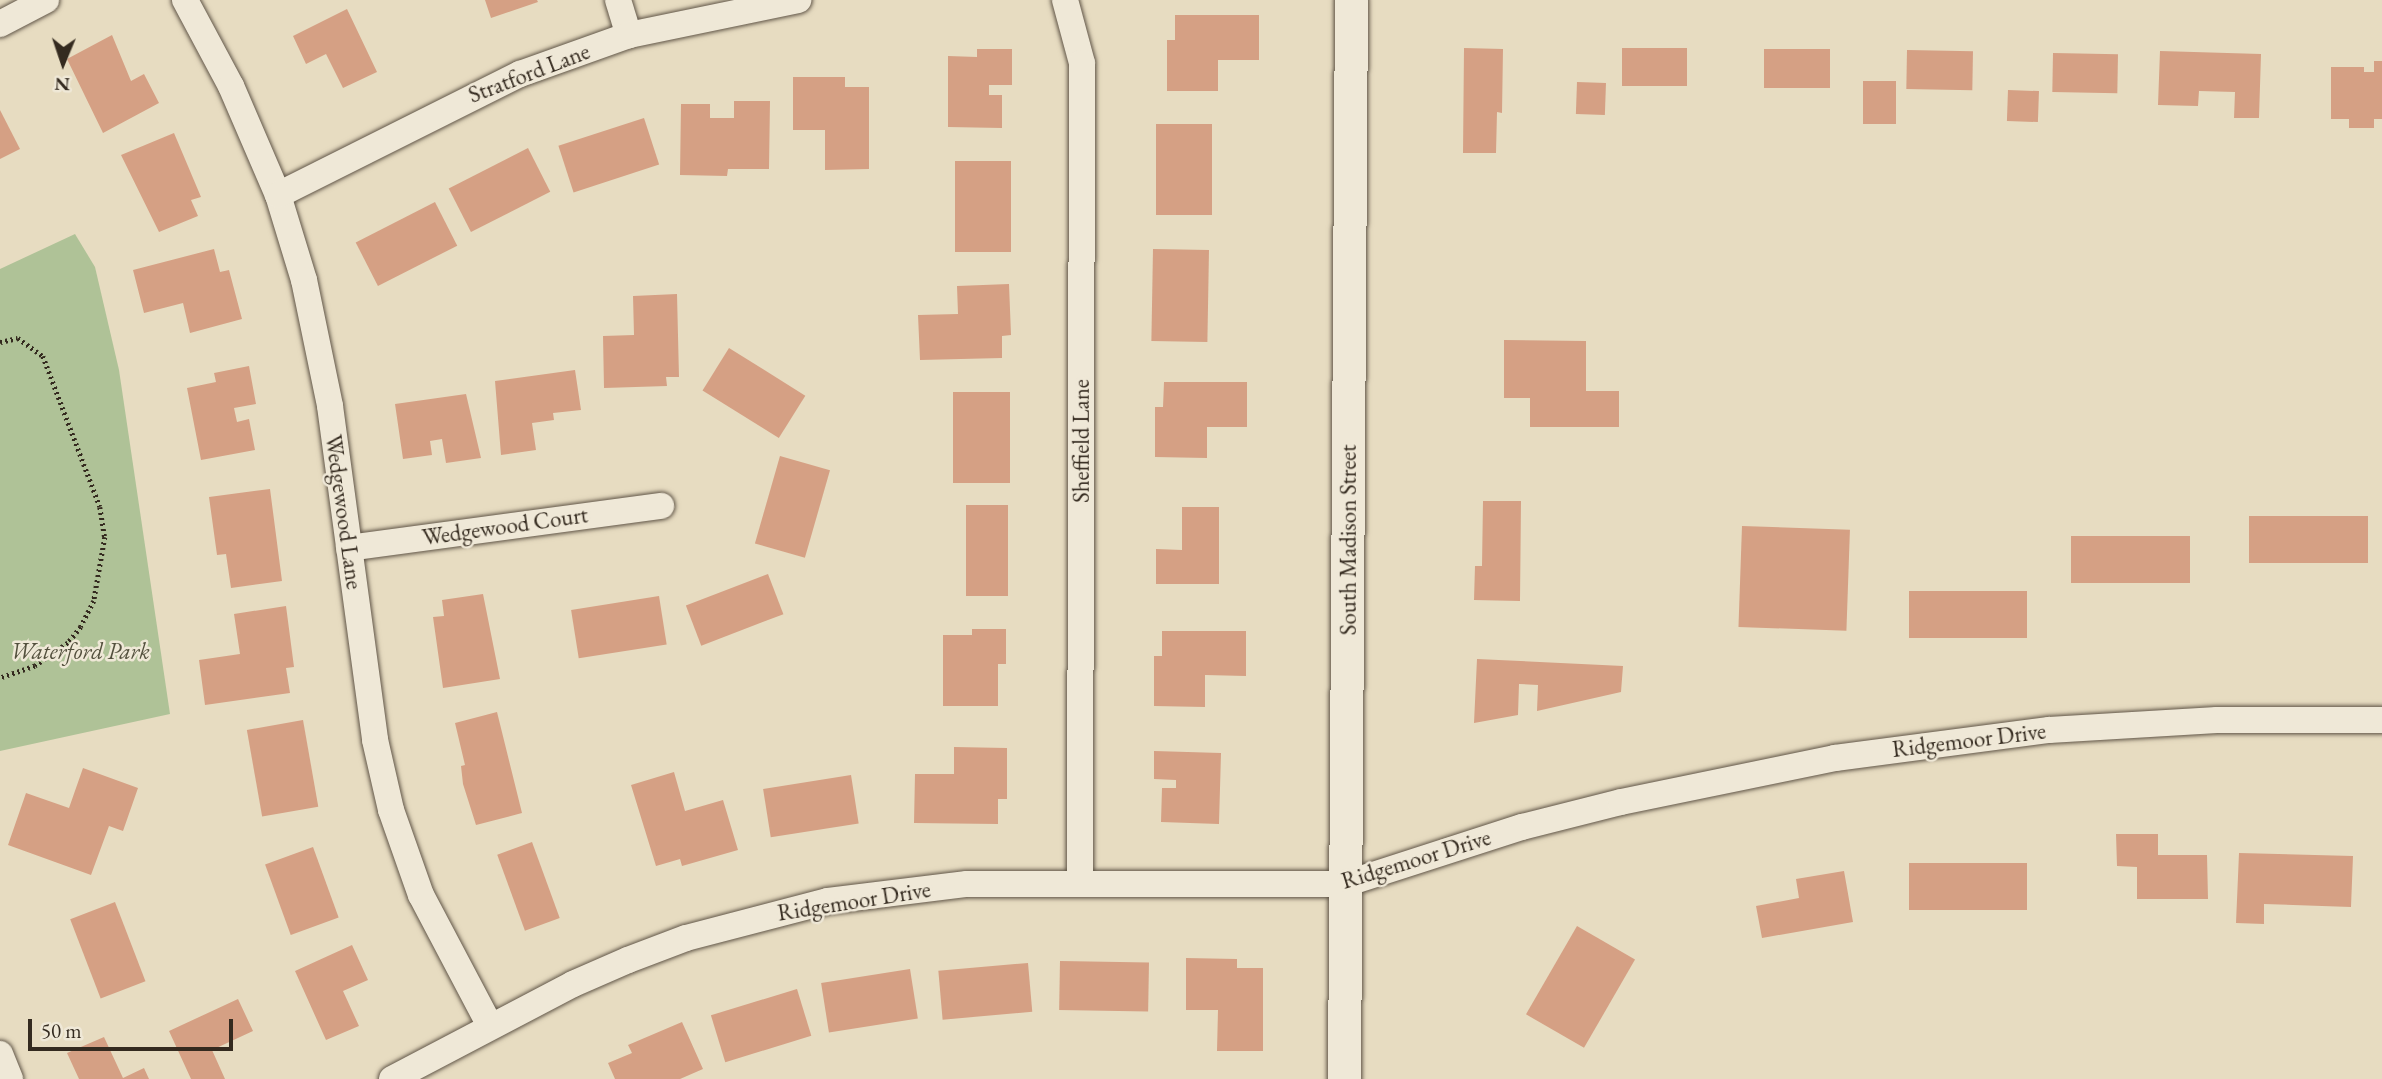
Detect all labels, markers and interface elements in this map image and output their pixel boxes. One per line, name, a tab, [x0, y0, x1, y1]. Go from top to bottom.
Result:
north arrow	[28, 28, 98, 98]
street label: Stratford Lane	[464, 37, 594, 109]
text: N	[54, 72, 70, 97]
street label: Sheffield Lane	[1067, 379, 1095, 503]
street label: Wedgewood Lane	[319, 433, 369, 591]
street label: South Madison Street	[1334, 445, 1362, 635]
street label: Wedgewood Court	[420, 501, 590, 551]
park label: Waterford Park	[10, 637, 150, 665]
street label: Ridgemoor Drive	[1891, 717, 2047, 763]
street label: Ridgemoor Drive	[1338, 823, 1494, 895]
street label: Ridgemoor Drive	[775, 875, 933, 927]
scale bar	[32, 1006, 236, 1050]
text: 50 m	[41, 1017, 82, 1044]

